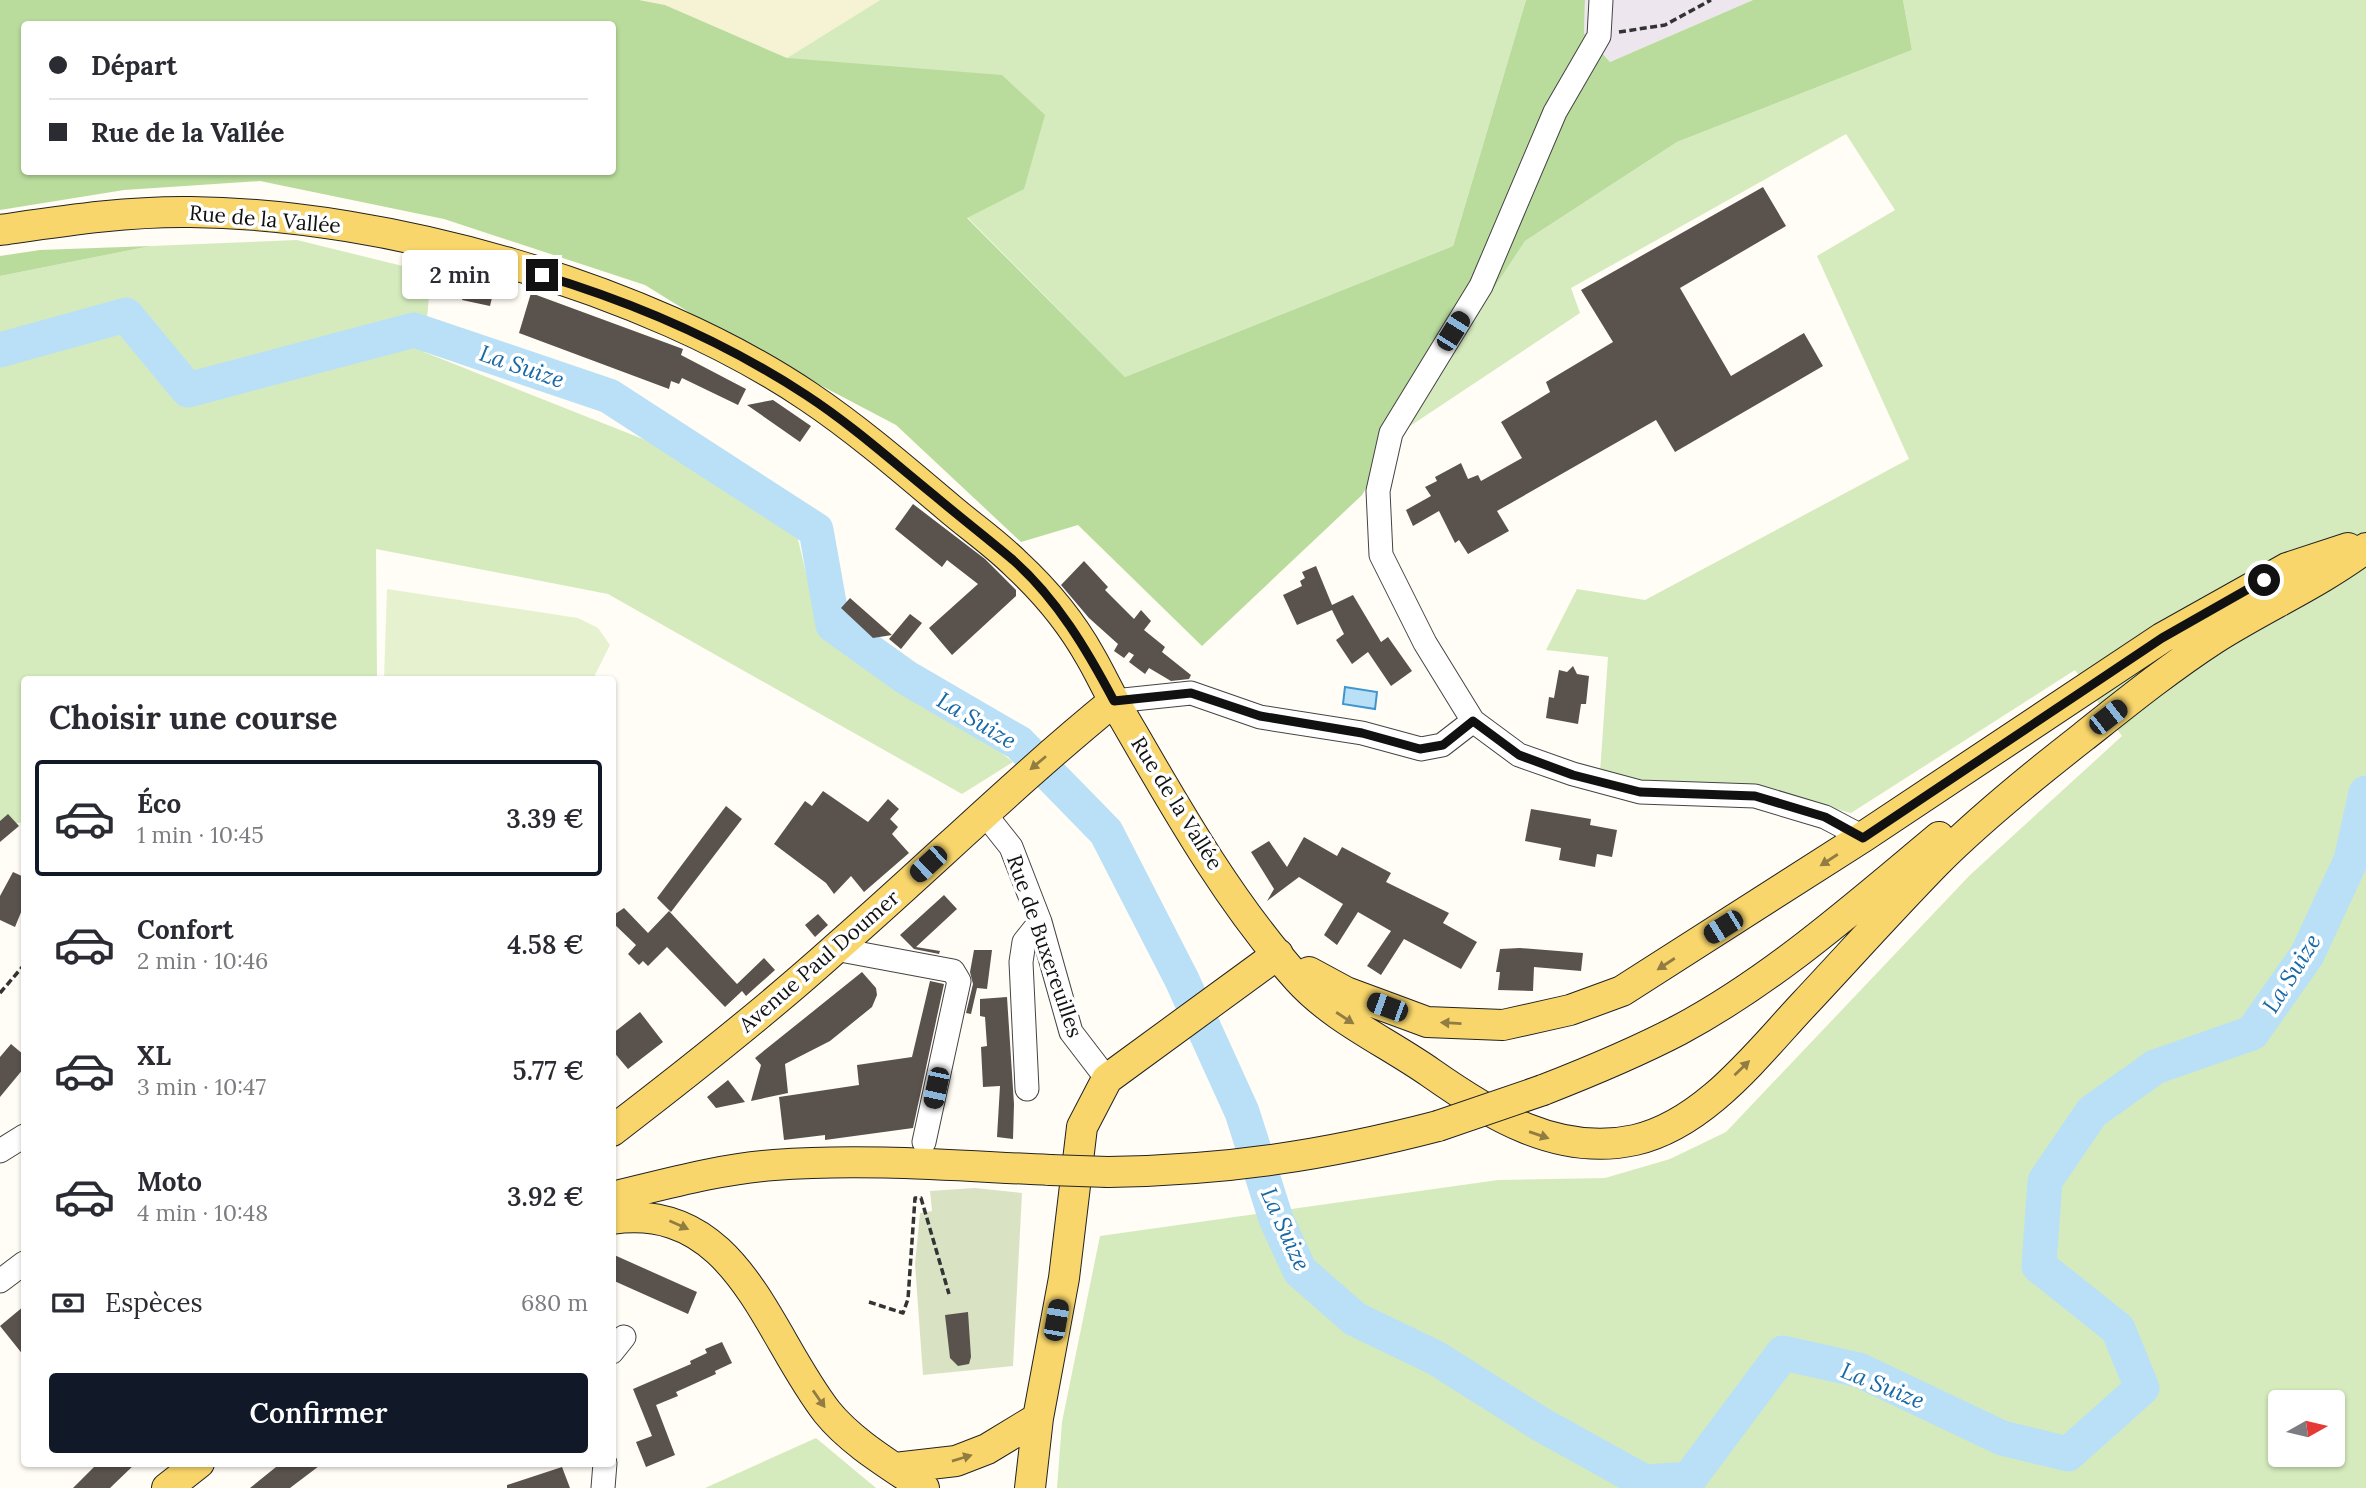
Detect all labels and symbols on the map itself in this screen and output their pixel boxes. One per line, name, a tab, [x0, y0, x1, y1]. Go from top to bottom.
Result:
street label: Rue de la Vallée	[188, 199, 342, 239]
callout: 2 min	[402, 250, 518, 300]
route end	[526, 259, 558, 291]
car	[1433, 308, 1474, 354]
water label: La Suize	[476, 338, 568, 394]
route start	[2248, 564, 2280, 596]
water label: La Suize	[932, 685, 1022, 755]
car	[2085, 696, 2132, 738]
street label: Rue de la Vallée	[1125, 731, 1229, 875]
one-way arrow	[1030, 755, 1047, 770]
car	[906, 842, 951, 886]
street label: Rue de Buxereuilles	[1001, 851, 1089, 1041]
one-way arrow	[1819, 853, 1839, 866]
street label: Avenue Paul Doumer	[733, 884, 905, 1039]
car	[1700, 907, 1747, 947]
water label: La Suize	[2255, 928, 2327, 1018]
one-way arrow	[1656, 957, 1675, 970]
car	[1364, 990, 1411, 1024]
one-way arrow	[1336, 1011, 1355, 1024]
one-way arrow	[1440, 1017, 1462, 1028]
one-way arrow	[1733, 1061, 1750, 1077]
car	[922, 1065, 951, 1111]
one-way arrow	[1529, 1130, 1550, 1141]
water label: La Suize	[1255, 1183, 1317, 1275]
one-way arrow	[669, 1219, 689, 1231]
car	[1043, 1297, 1070, 1343]
water label: La Suize	[1837, 1355, 1929, 1415]
one-way arrow	[812, 1390, 826, 1408]
north arrow	[2268, 1390, 2345, 1466]
one-way arrow	[952, 1452, 973, 1462]

